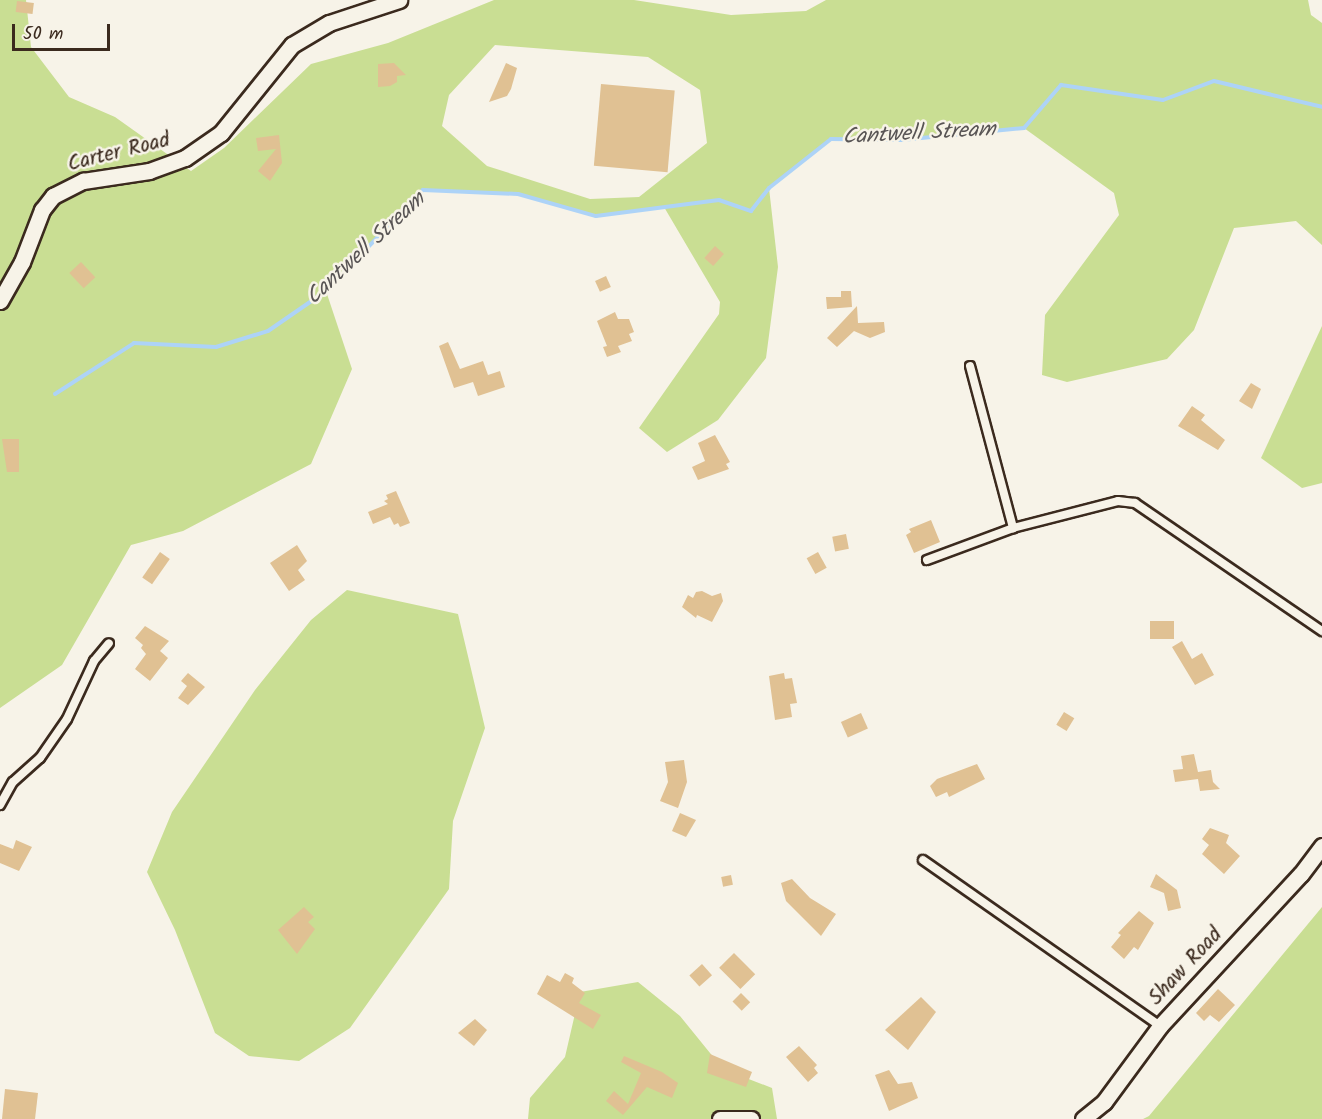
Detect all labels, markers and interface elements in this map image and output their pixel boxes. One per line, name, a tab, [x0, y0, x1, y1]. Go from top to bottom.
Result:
scale bar	[15, 12, 112, 50]
text: 50 m	[23, 20, 63, 49]
water label: Cantwell Stream	[842, 117, 996, 151]
street label: Carter Road	[65, 128, 173, 178]
water label: Cantwell Stream	[301, 187, 431, 311]
street label: Shaw Road	[1144, 923, 1228, 1011]

